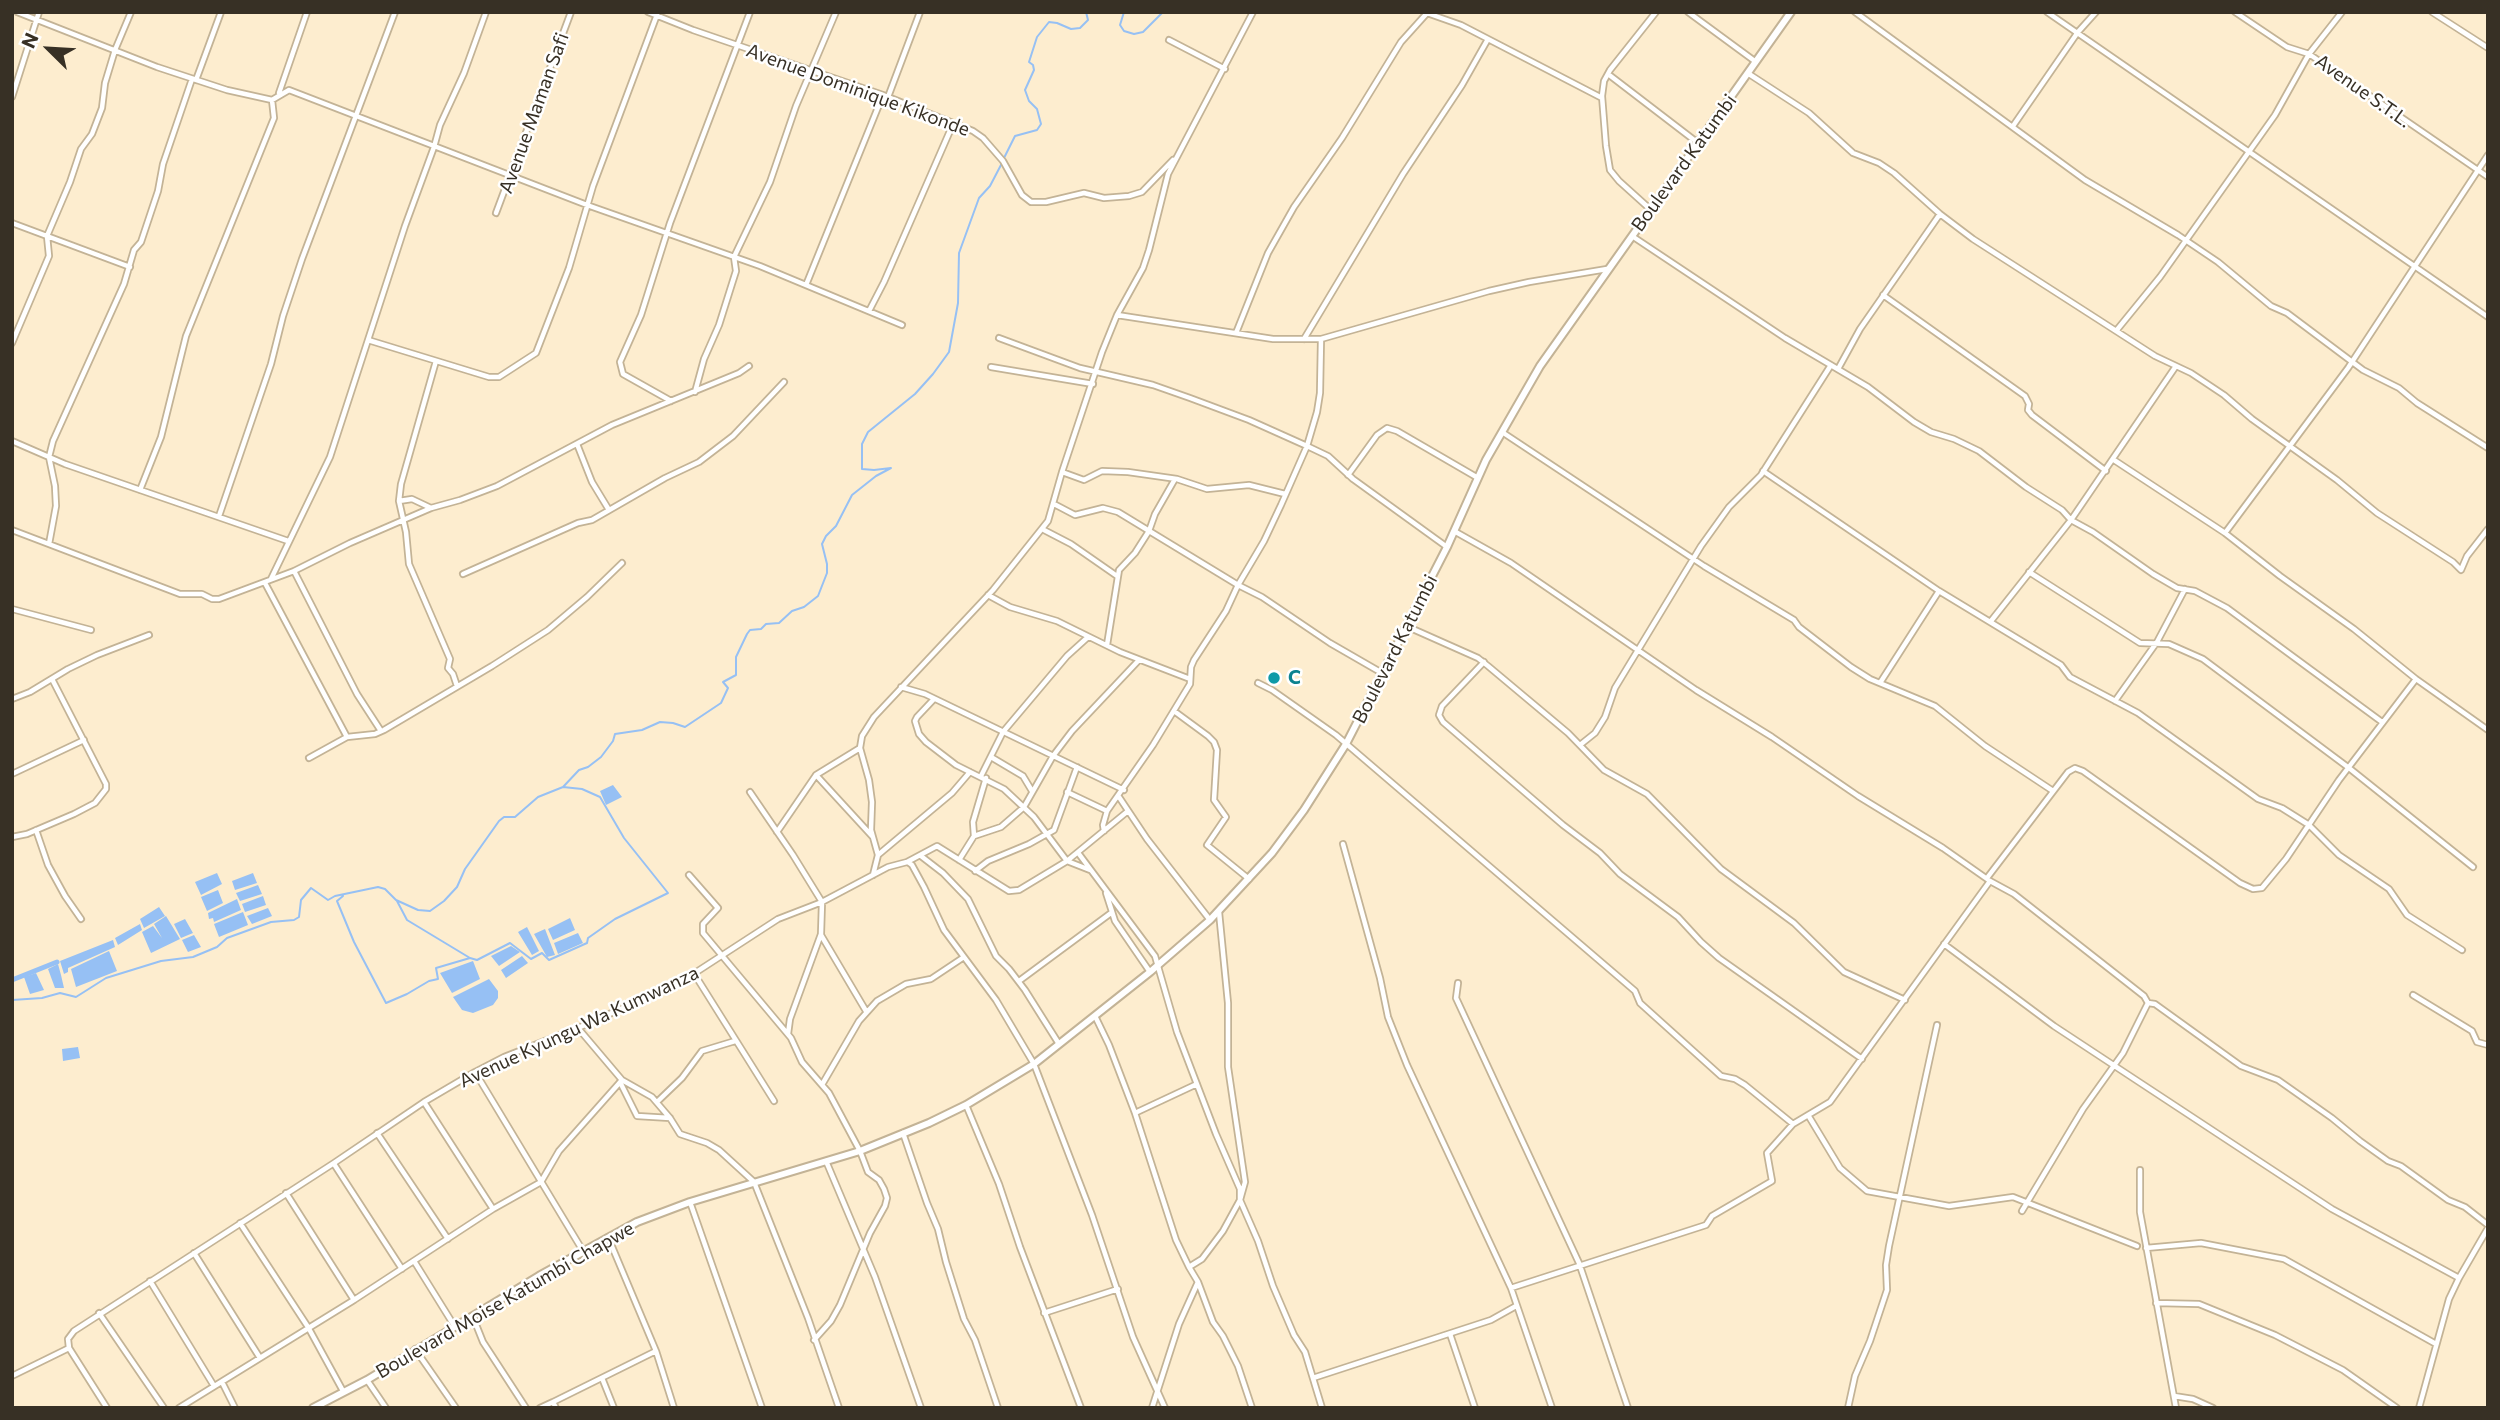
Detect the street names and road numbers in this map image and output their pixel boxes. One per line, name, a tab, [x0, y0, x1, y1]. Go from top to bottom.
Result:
street label: Avenue Maman Safi	[494, 29, 574, 197]
street label: Avenue Dominique Kikonde	[743, 39, 973, 141]
street label: Avenue S.T.L.	[2311, 50, 2415, 132]
street label: Boulevard Katumbi	[1627, 90, 1741, 236]
street label: Boulevard Katumbi	[1348, 571, 1442, 727]
street label: Avenue Kyungu Wa Kumwanza	[456, 961, 702, 1093]
street label: Boulevard Moise Katumbi Chapwe	[372, 1217, 638, 1383]

